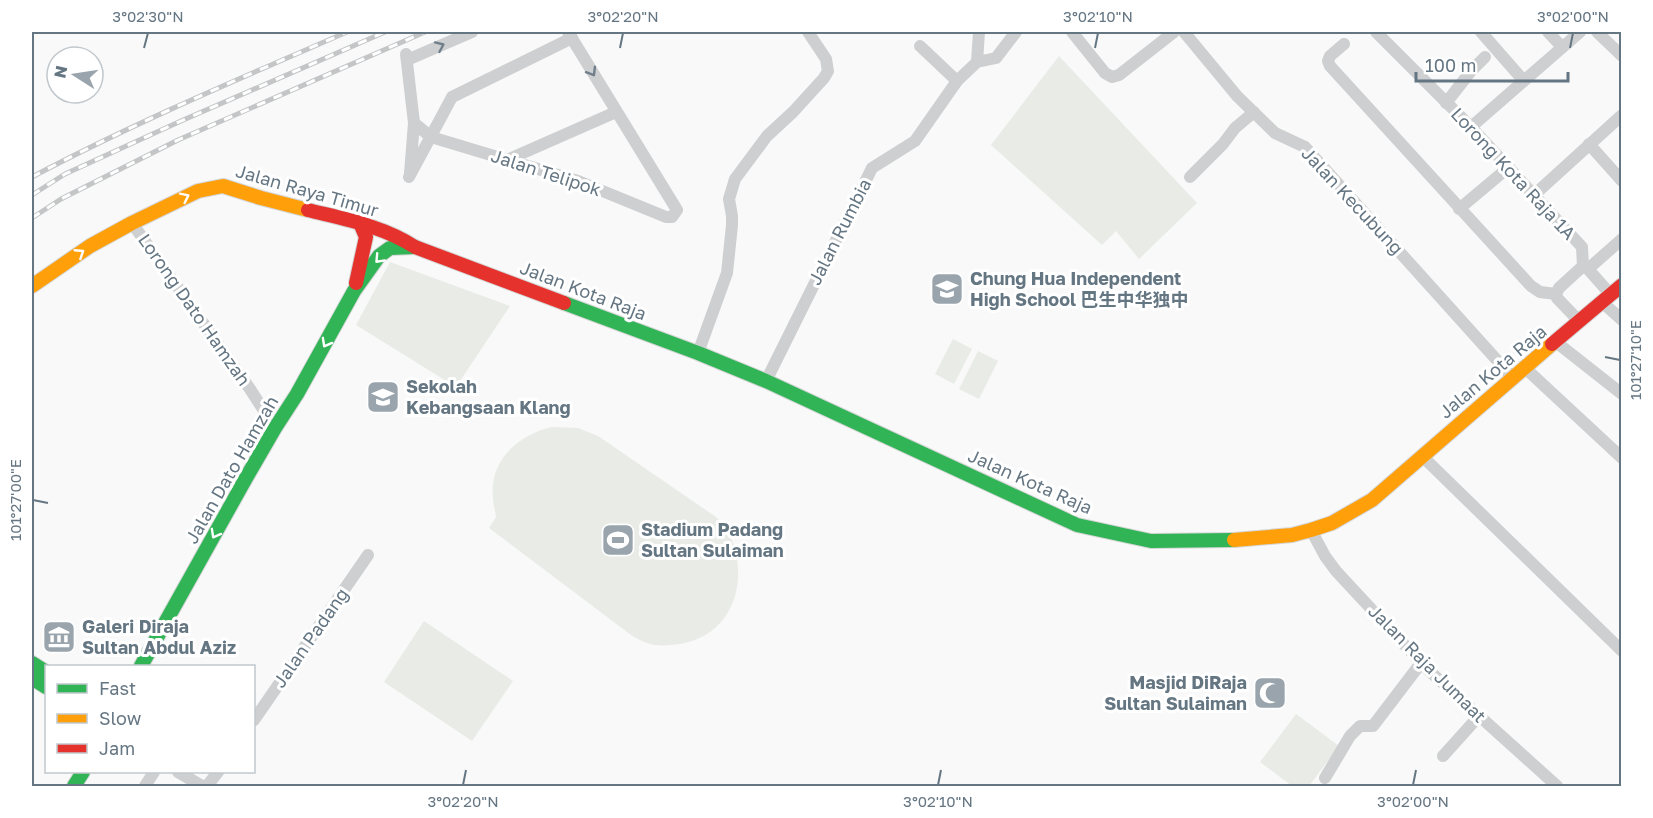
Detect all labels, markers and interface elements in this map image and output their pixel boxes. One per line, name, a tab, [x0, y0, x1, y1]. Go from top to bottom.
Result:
text: 3°02'30"N	[112, 7, 184, 25]
text: 3°02'20"N	[587, 7, 659, 25]
text: 3°02'10"N	[1063, 7, 1133, 25]
text: 3°02'00"N	[1537, 7, 1609, 25]
one-way arrow	[433, 41, 444, 53]
north arrow	[45, 45, 105, 105]
scale bar	[1416, 45, 1568, 83]
text: 100 m	[1425, 54, 1476, 76]
text: N	[49, 64, 71, 80]
one-way arrow	[585, 66, 597, 76]
street label: Lorong Kota Raja 1A	[1447, 103, 1581, 244]
street label: Jalan Kecubung	[1297, 142, 1408, 259]
street label: Jalan Telipok	[489, 144, 604, 200]
street label: Jalan Raya Timur	[233, 159, 381, 221]
street label: Jalan Rumbia	[803, 175, 875, 288]
one-way arrow	[178, 193, 189, 205]
street label: Lorong Dato Hamzah	[134, 229, 256, 390]
one-way arrow	[73, 249, 84, 260]
one-way arrow	[375, 251, 386, 262]
street label: Jalan Kota Raja	[517, 256, 650, 324]
place label: Chung Hua Independent High School 巴生中华独中	[970, 267, 1189, 310]
school or university icon: Chung Hua Independent High School 巴生中华独中	[929, 271, 965, 307]
street label: Jalan Kota Raja	[1434, 320, 1551, 423]
text: 101°27'10"E	[1626, 320, 1644, 400]
one-way arrow	[321, 336, 333, 347]
place label: Sekolah Kebangsaan Klang	[406, 375, 571, 418]
school or university icon: Sekolah Kebangsaan Klang	[365, 379, 401, 415]
street label: Jalan Dato Hamzah	[180, 392, 282, 547]
street label: Jalan Kota Raja	[965, 444, 1096, 518]
text: 101°27'00"E	[6, 459, 24, 541]
place label: Stadium Padang Sultan Sulaiman	[641, 518, 784, 561]
sports icon: Stadium Padang Sultan Sulaiman	[600, 522, 636, 558]
one-way arrow	[210, 528, 222, 538]
street label: Jalan Padang	[268, 583, 353, 692]
street label: Jalan Raja Jumaat	[1364, 600, 1491, 727]
place label: Galeri Diraja Sultan Abdul Aziz	[82, 615, 236, 658]
museum icon: Galeri Diraja Sultan Abdul Aziz	[41, 619, 77, 655]
legend	[45, 665, 255, 773]
place label: Masjid DiRaja Sultan Sulaiman	[1104, 671, 1247, 714]
mosque icon: Masjid DiRaja Sultan Sulaiman	[1252, 675, 1288, 711]
text: Fast	[99, 677, 136, 699]
text: Slow	[99, 707, 142, 729]
text: Jam	[99, 737, 135, 759]
text: 3°02'20"N	[427, 792, 499, 810]
text: 3°02'10"N	[903, 792, 973, 810]
text: 3°02'00"N	[1377, 792, 1449, 810]

